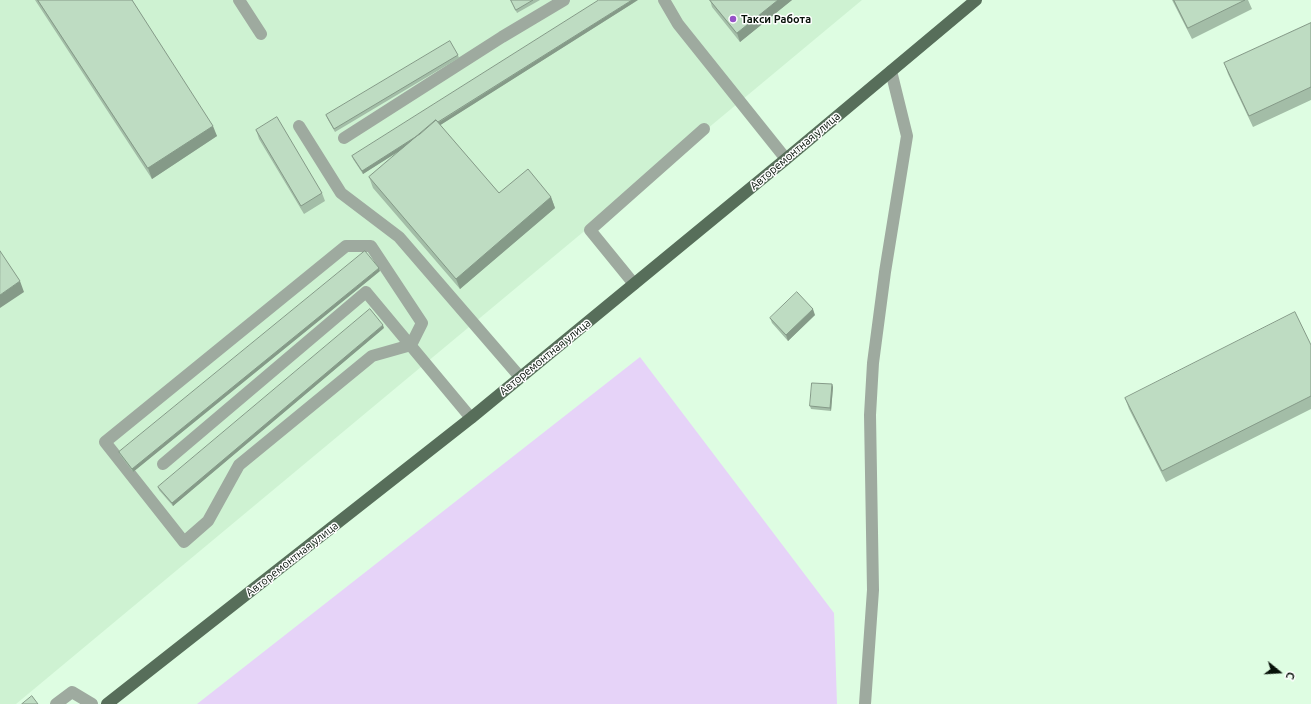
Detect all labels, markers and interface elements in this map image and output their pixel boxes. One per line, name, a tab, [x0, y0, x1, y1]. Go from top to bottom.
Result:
place label: Такси Работа	[741, 12, 811, 26]
marker: Такси Работа	[728, 14, 738, 24]
street label: Авторемонтная улица	[747, 109, 843, 193]
street label: Авторемонтная улица	[497, 316, 593, 398]
street label: Авторемонтная улица	[243, 519, 341, 599]
north arrow	[1259, 652, 1299, 692]
text: С	[1284, 671, 1297, 681]

